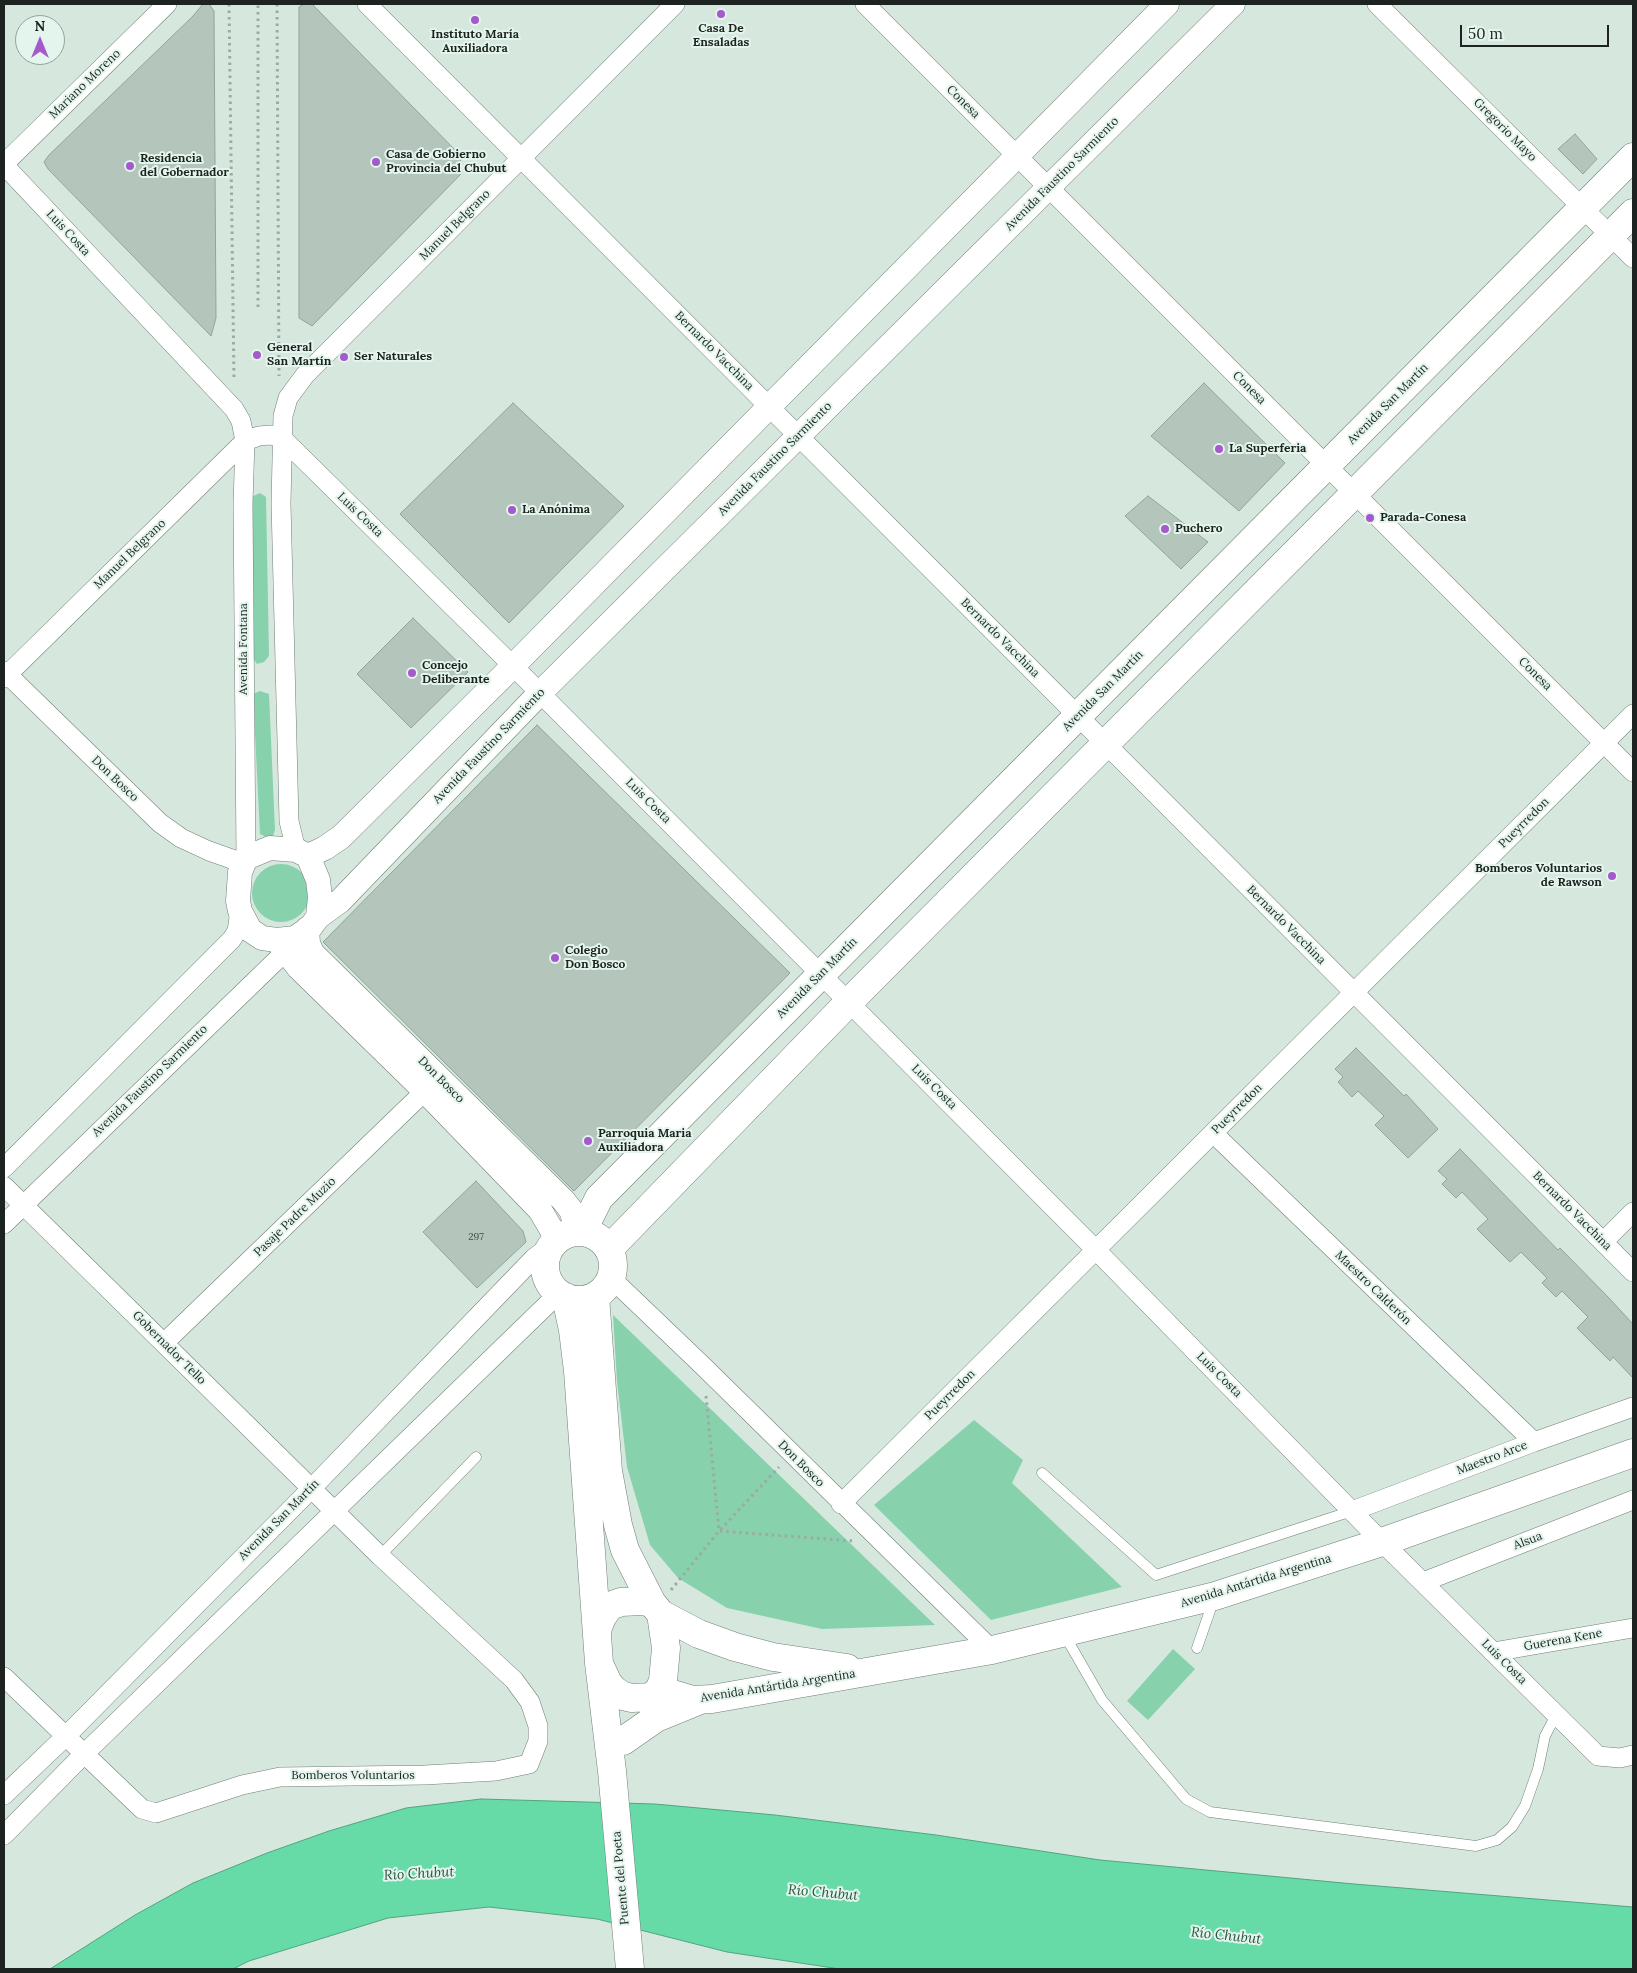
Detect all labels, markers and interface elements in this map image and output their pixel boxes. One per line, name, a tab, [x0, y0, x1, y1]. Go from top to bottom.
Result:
marker: Casa De Ensaladas	[715, 8, 727, 20]
marker: Instituto María Auxiliadora	[469, 14, 481, 26]
north arrow	[15, 15, 65, 65]
scale bar	[1462, 15, 1611, 47]
text: N	[35, 17, 45, 35]
place label: Casa De Ensaladas	[693, 22, 749, 50]
text: 50 m	[1468, 24, 1503, 43]
place label: Instituto María Auxiliadora	[431, 28, 519, 56]
street label: Mariano Moreno	[46, 46, 124, 122]
street label: Conesa	[943, 82, 983, 122]
street label: Gregorio Mayo	[1470, 95, 1540, 165]
street label: Avenida Faustino Sarmiento	[1002, 114, 1122, 234]
place label: Casa de Gobierno Provincia del Chubut	[386, 148, 506, 176]
place label: Residencia del Gobernador	[140, 152, 229, 180]
marker: Casa de Gobierno Provincia del Chubut	[370, 156, 382, 168]
marker: Residencia del Gobernador	[124, 160, 136, 172]
street label: Manuel Belgrano	[417, 187, 493, 263]
street label: Luis Costa	[43, 207, 93, 259]
street label: Bernardo Vacchina	[672, 309, 756, 393]
place label: General San Martín	[267, 341, 331, 369]
marker: General San Martín	[251, 349, 263, 361]
place label: Ser Naturales	[354, 350, 432, 364]
marker: Ser Naturales	[338, 351, 350, 363]
street label: Avenida San Martín	[1345, 361, 1431, 447]
street label: Conesa	[1229, 368, 1269, 408]
street label: Avenida Faustino Sarmiento	[715, 399, 835, 519]
place label: La Superferia	[1229, 442, 1306, 456]
marker: La Superferia	[1213, 443, 1225, 455]
street label: Luis Costa	[334, 490, 386, 540]
place label: La Anónima	[522, 503, 590, 517]
marker: La Anónima	[506, 504, 518, 516]
place label: Parada-Conesa	[1380, 511, 1466, 525]
marker: Parada-Conesa	[1364, 512, 1376, 524]
street label: Manuel Belgrano	[91, 516, 169, 592]
place label: Puchero	[1175, 522, 1223, 536]
marker: Puchero	[1159, 523, 1171, 535]
street label: Bernardo Vacchina	[958, 596, 1042, 680]
street label: Avenida Fontana	[237, 603, 251, 695]
street label: Avenida San Martín	[1060, 648, 1146, 734]
street label: Conesa	[1515, 654, 1555, 694]
place label: Concejo Deliberante	[422, 659, 490, 687]
marker: Concejo Deliberante	[406, 667, 418, 679]
street label: Avenida Faustino Sarmiento	[430, 685, 548, 807]
street label: Don Bosco	[88, 753, 142, 805]
street label: Luis Costa	[622, 775, 674, 827]
street label: Pueyrredon	[1496, 795, 1552, 851]
place label: Bomberos Voluntarios de Rawson	[1475, 862, 1602, 890]
marker: Bomberos Voluntarios de Rawson	[1606, 870, 1618, 882]
street label: Bernardo Vacchina	[1244, 883, 1328, 967]
street label: Avenida San Martín	[774, 935, 860, 1021]
place label: Colegio Don Bosco	[565, 944, 625, 972]
marker: Colegio Don Bosco	[549, 952, 561, 964]
street label: Avenida Faustino Sarmiento	[89, 1022, 211, 1140]
street label: Don Bosco	[415, 1054, 467, 1106]
street label: Luis Costa	[908, 1061, 960, 1113]
street label: Pueyrredon	[1209, 1081, 1265, 1137]
place label: Parroquia Maria Auxiliadora	[598, 1127, 692, 1155]
marker: Parroquia Maria Auxiliadora	[582, 1135, 594, 1147]
street label: Bernardo Vacchina	[1530, 1169, 1614, 1253]
street label: Pasaje Padre Muzio	[251, 1174, 339, 1260]
house number: 297	[468, 1231, 484, 1243]
street label: Maestro Calderón	[1332, 1248, 1414, 1328]
street label: Gobernador Tello	[129, 1308, 209, 1388]
street label: Luis Costa	[1193, 1349, 1245, 1401]
street label: Pueyrredon	[922, 1367, 978, 1423]
street label: Don Bosco	[775, 1438, 827, 1490]
street label: Maestro Arce	[1455, 1438, 1529, 1478]
street label: Avenida San Martín	[236, 1477, 322, 1563]
street label: Alsua	[1512, 1529, 1544, 1553]
street label: Avenida Antártida Argentina	[1179, 1551, 1333, 1611]
street label: Guerena Kene	[1523, 1626, 1603, 1654]
street label: Luis Costa	[1478, 1636, 1530, 1688]
street label: Avenida Antártida Argentina	[699, 1667, 857, 1705]
street label: Bomberos Voluntarios	[291, 1769, 415, 1783]
street label: Puente del Poeta	[610, 1831, 632, 1925]
water label: Río Chubut	[383, 1864, 455, 1884]
water label: Río Chubut	[787, 1882, 859, 1904]
water label: Río Chubut	[1190, 1924, 1262, 1948]

